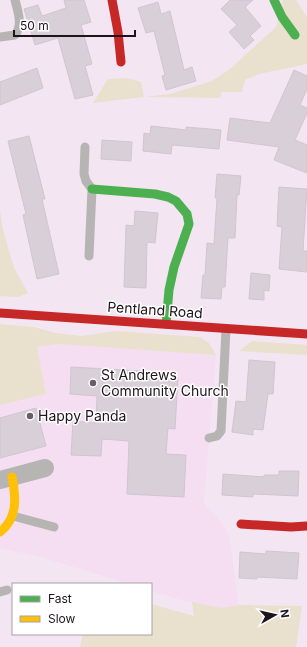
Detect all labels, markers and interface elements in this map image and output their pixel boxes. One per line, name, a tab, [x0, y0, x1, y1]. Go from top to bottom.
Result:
scale bar	[14, 12, 135, 38]
text: 50 m	[20, 18, 49, 33]
street label: Pentland Road	[107, 298, 203, 321]
place label: St Andrews Community Church	[101, 366, 229, 399]
marker: St Andrews Community Church	[88, 378, 98, 388]
place label: Happy Panda	[38, 407, 126, 424]
marker: Happy Panda	[25, 411, 35, 421]
legend	[12, 583, 152, 635]
text: Fast	[48, 591, 72, 606]
north arrow	[255, 595, 295, 635]
text: N	[277, 608, 292, 619]
text: Slow	[48, 611, 76, 626]

